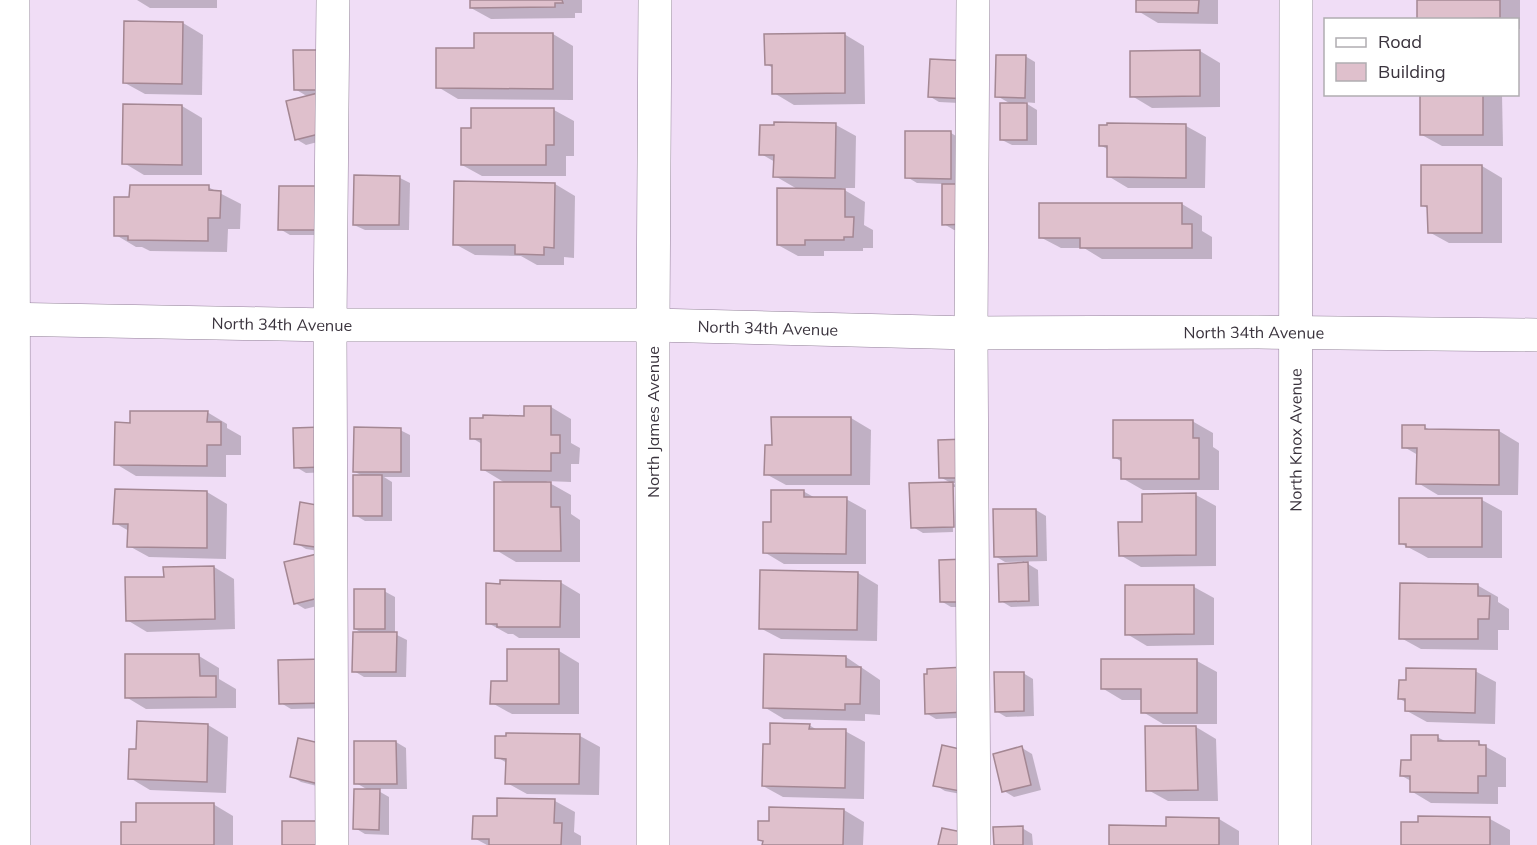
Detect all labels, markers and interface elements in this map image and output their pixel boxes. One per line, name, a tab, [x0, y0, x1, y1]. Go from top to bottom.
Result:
legend	[1324, 18, 1519, 96]
text: Road	[1378, 30, 1422, 53]
text: Building	[1378, 60, 1446, 83]
street label: North 34th Avenue	[211, 313, 352, 335]
street label: North 34th Avenue	[697, 316, 838, 340]
street label: North 34th Avenue	[1183, 322, 1324, 343]
street label: North James Avenue	[643, 346, 663, 498]
street label: North Knox Avenue	[1285, 368, 1306, 512]

